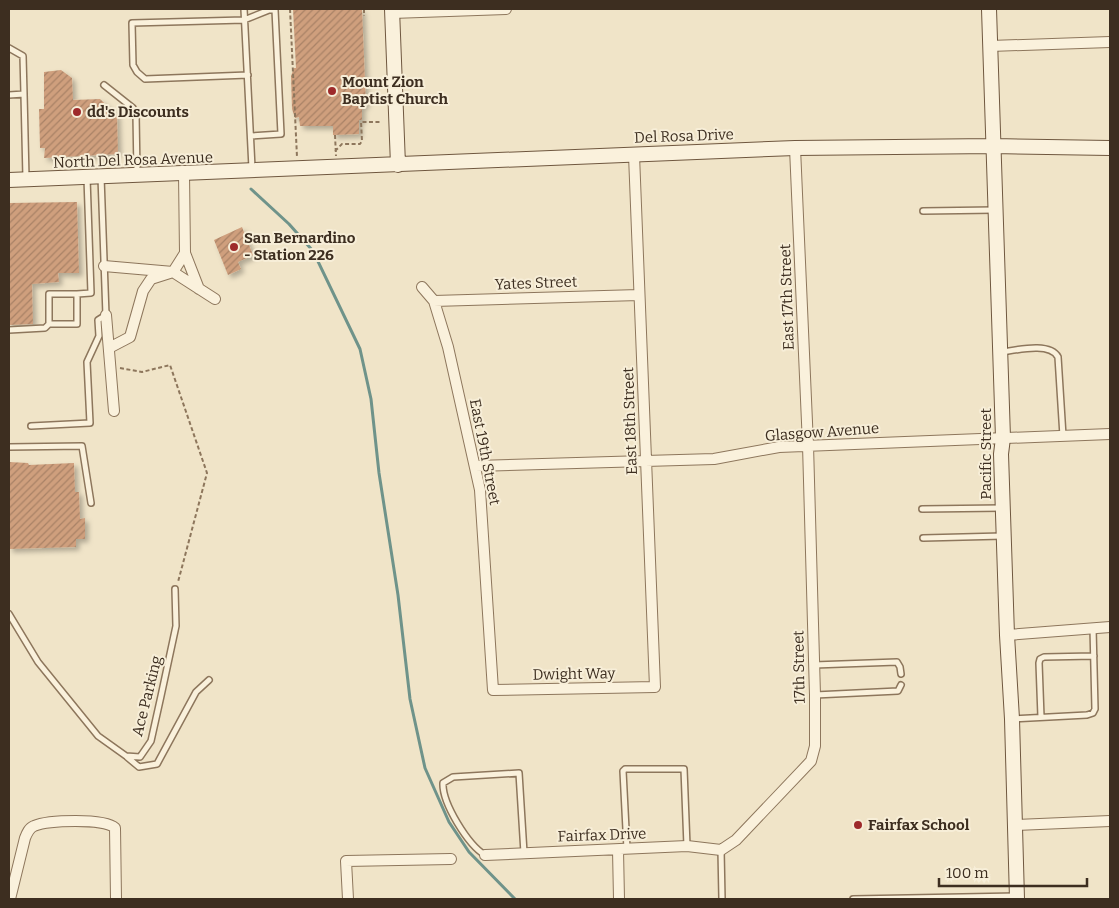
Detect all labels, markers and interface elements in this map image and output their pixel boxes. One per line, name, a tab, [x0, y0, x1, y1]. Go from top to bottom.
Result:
place label: Mount Zion Baptist Church	[342, 73, 448, 108]
marker: Mount Zion Baptist Church	[326, 85, 338, 97]
place label: dd's Discounts	[87, 103, 189, 121]
marker: dd's Discounts	[71, 106, 83, 118]
street label: Del Rosa Drive	[634, 125, 734, 147]
street label: North Del Rosa Avenue	[53, 148, 213, 172]
place label: San Bernardino - Station 226	[244, 229, 356, 264]
marker: San Bernardino - Station 226	[228, 241, 240, 253]
street label: East 17th Street	[776, 243, 798, 350]
street label: Yates Street	[494, 273, 578, 293]
street label: East 18th Street	[619, 366, 641, 475]
street label: East 19th Street	[466, 397, 504, 507]
street label: Pacific Street	[977, 408, 995, 500]
street label: Glasgow Avenue	[764, 419, 880, 445]
street label: 17th Street	[789, 630, 809, 704]
street label: Ace Parking	[128, 654, 166, 738]
street label: Dwight Way	[533, 664, 616, 684]
place label: Fairfax School	[868, 816, 970, 834]
marker: Fairfax School	[852, 819, 864, 831]
street label: Fairfax Drive	[557, 824, 647, 846]
scale bar	[939, 856, 1086, 888]
text: 100 m	[946, 864, 989, 882]

